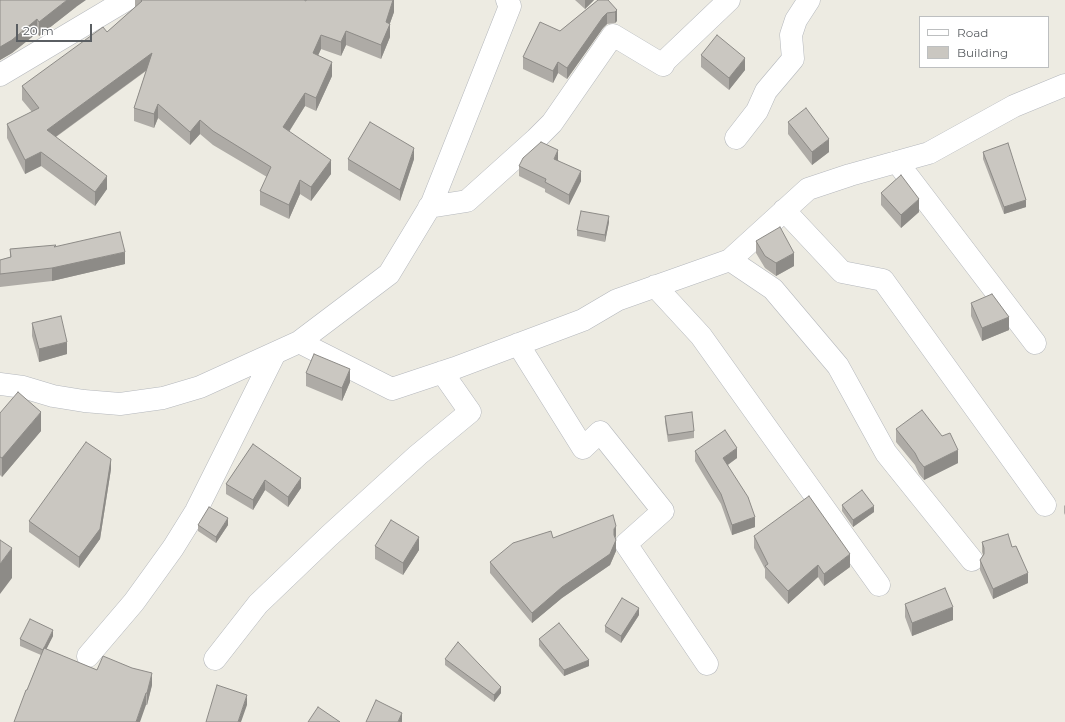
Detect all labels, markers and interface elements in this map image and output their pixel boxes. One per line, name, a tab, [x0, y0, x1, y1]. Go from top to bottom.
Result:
scale bar	[18, 16, 94, 42]
legend	[919, 16, 1049, 68]
text: 20 m	[23, 23, 54, 38]
text: Road	[957, 25, 988, 40]
text: Building	[957, 45, 1008, 60]

